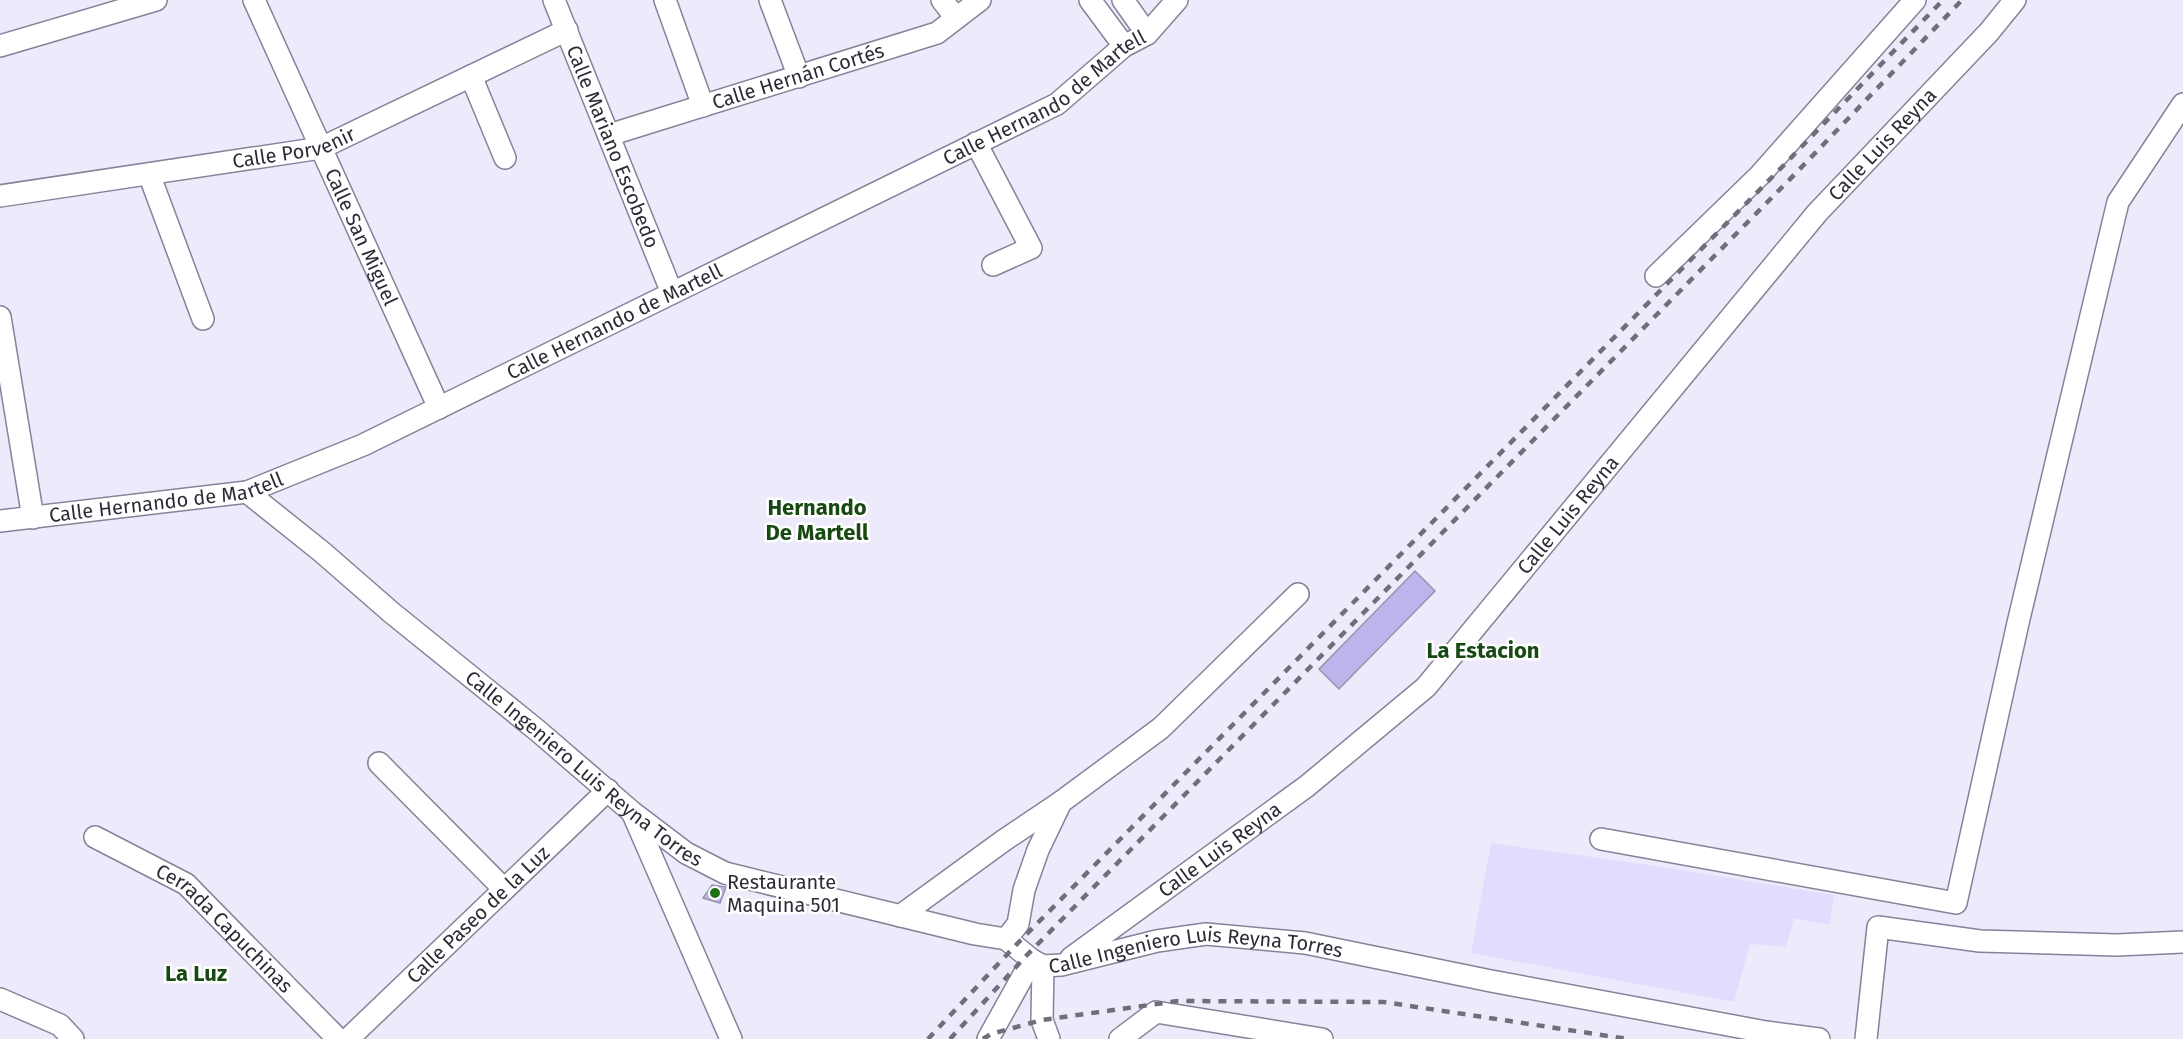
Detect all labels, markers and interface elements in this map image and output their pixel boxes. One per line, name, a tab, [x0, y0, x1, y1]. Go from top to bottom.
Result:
street label: Calle Hernando de Martell	[939, 25, 1150, 170]
street label: Calle Hernán Cortés	[709, 38, 887, 114]
street label: Calle Mariano Escobedo	[561, 42, 665, 251]
street label: Calle Luis Reyna	[1823, 83, 1941, 206]
street label: Calle Porvenir	[231, 121, 359, 173]
street label: Calle San Miguel	[320, 164, 403, 309]
street label: Calle Hernando de Martell	[503, 258, 726, 385]
street label: Calle Luis Reyna	[1512, 451, 1624, 579]
street label: Calle Hernando de Martell	[48, 467, 287, 527]
district label: Hernando De Martell	[765, 494, 869, 546]
district label: La Estacion	[1427, 637, 1540, 664]
street label: Calle Ingeniero Luis Reyna Torres	[460, 665, 706, 871]
street label: Calle Luis Reyna	[1154, 797, 1286, 902]
street label: Calle Paseo de la Luz	[402, 841, 554, 988]
street label: Cerrada Capuchinas	[152, 859, 298, 998]
place label: Restaurante Maquina 501	[727, 870, 840, 917]
marker: Restaurante Maquina 501	[708, 886, 722, 900]
street label: Calle Ingeniero Luis Reyna Torres	[1048, 922, 1345, 978]
district label: La Luz	[165, 960, 227, 987]

